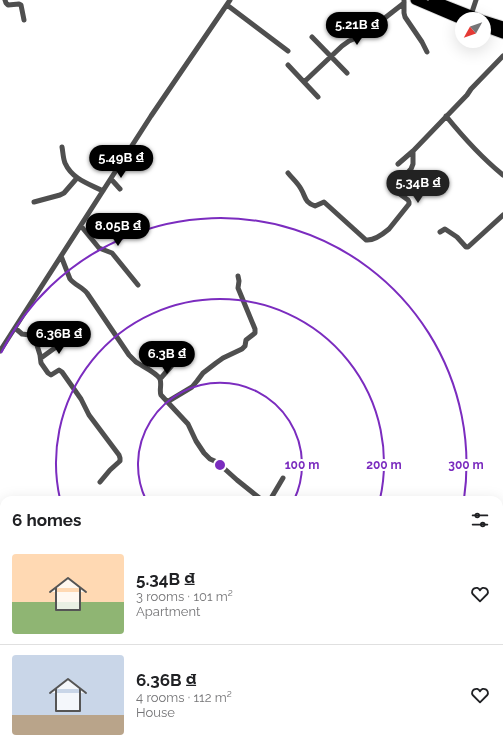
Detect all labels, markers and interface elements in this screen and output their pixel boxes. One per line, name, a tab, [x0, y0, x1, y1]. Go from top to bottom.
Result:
pin: 5.21B ₫	[320, 12, 394, 46]
north arrow	[455, 12, 491, 48]
map controls	[455, 12, 491, 48]
text: 5.21B ₫	[335, 17, 379, 32]
pin: 5.49B ₫	[84, 145, 158, 179]
text: 5.49B ₫	[98, 150, 144, 165]
pin: 5.34B ₫	[381, 170, 455, 204]
text: 5.34B ₫	[395, 175, 441, 190]
pin: 8.05B ₫	[81, 213, 155, 247]
text: 8.05B ₫	[95, 218, 141, 233]
pin: 6.36B ₫	[22, 321, 96, 355]
text: 6.36B ₫	[36, 326, 82, 341]
pin: 6.3B ₫	[134, 341, 200, 375]
text: 6.3B ₫	[148, 346, 186, 361]
centre of rings	[213, 458, 227, 472]
text: 100 m	[285, 458, 319, 472]
text: 200 m	[366, 458, 402, 472]
text: 300 m	[448, 458, 484, 472]
icon: filters	[469, 509, 491, 531]
text: 6 homes	[12, 510, 81, 530]
text: 5.34B ₫	[136, 569, 195, 589]
icon: home	[44, 570, 92, 618]
icon: heart	[469, 583, 491, 605]
text: 3 rooms · 101 m²	[136, 589, 233, 604]
text: Apartment	[136, 604, 200, 619]
text: 6.36B ₫	[136, 670, 197, 690]
icon: home	[44, 671, 92, 719]
icon: heart	[469, 684, 491, 706]
text: 4 rooms · 112 m²	[136, 690, 232, 705]
text: House	[136, 705, 175, 720]

